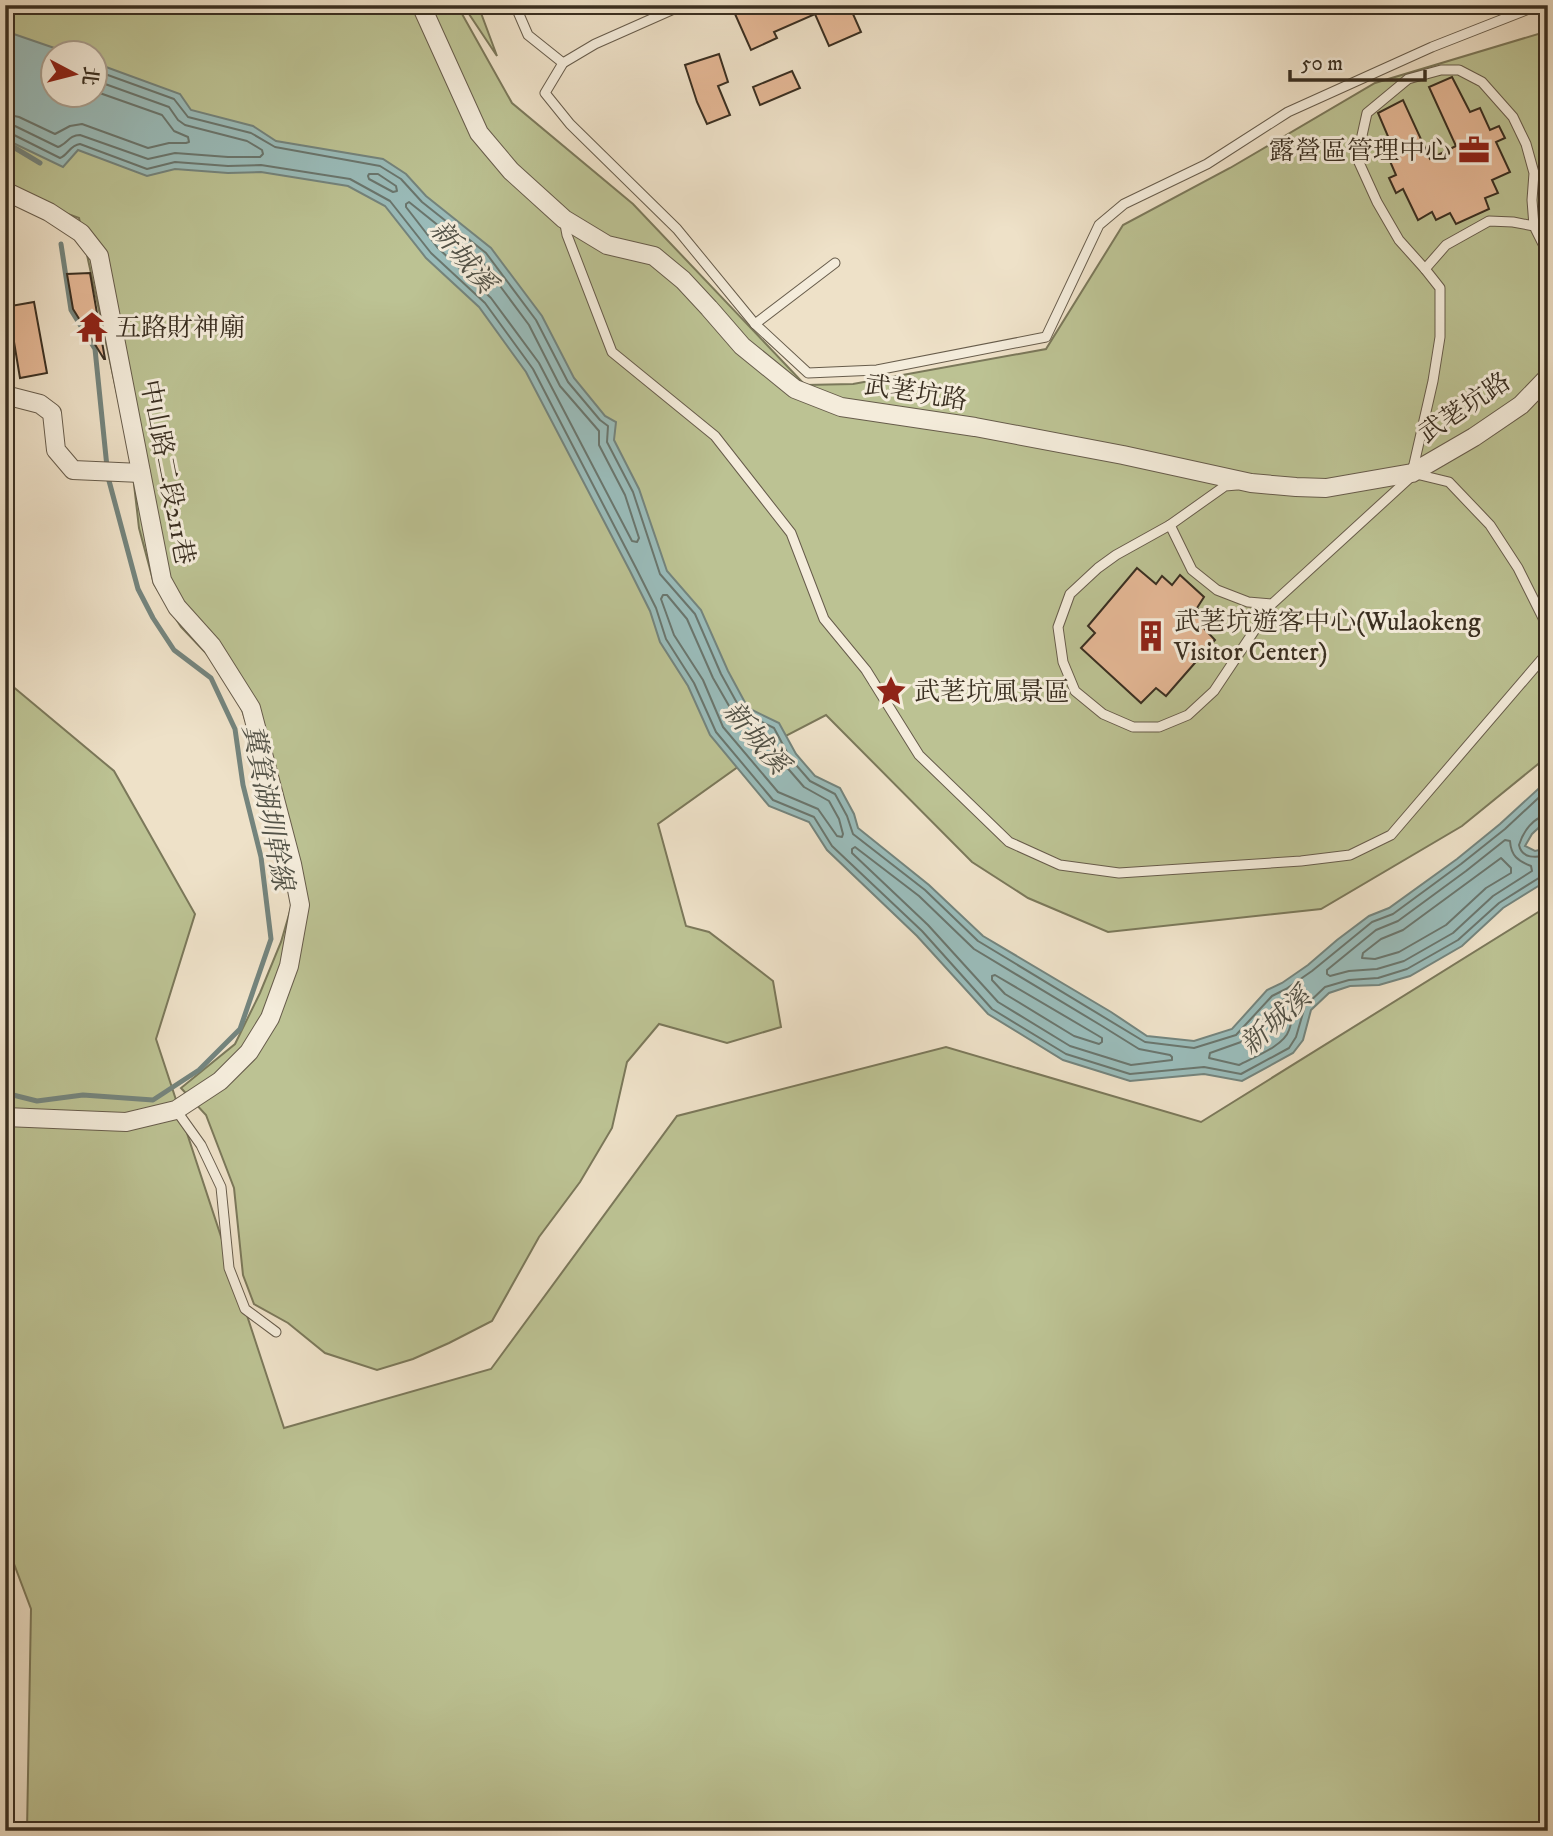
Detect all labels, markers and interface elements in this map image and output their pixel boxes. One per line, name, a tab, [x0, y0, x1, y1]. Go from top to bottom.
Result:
north arrow	[38, 38, 108, 108]
scale bar	[1290, 38, 1425, 82]
text: 50 m	[1301, 51, 1343, 77]
text: 北	[77, 65, 102, 87]
office icon: 露營區管理中心	[1457, 133, 1491, 167]
place label: 露營區管理中心	[1269, 135, 1451, 168]
water label: 新城溪	[422, 214, 505, 303]
temple icon: 五路財神廟	[75, 310, 109, 344]
place label: 五路財神廟	[115, 312, 245, 345]
street label: 武荖坑路	[1412, 365, 1517, 451]
street label: 武荖坑路	[862, 369, 970, 418]
street label: 中山路二段211巷	[132, 377, 201, 568]
place label: 武荖坑遊客中心(Wulaokeng Visitor Center)	[1173, 606, 1481, 669]
building icon: 武荖坑遊客中心(Wulaokeng Visitor Center)	[1134, 619, 1168, 653]
place icon: 武荖坑風景區	[874, 674, 908, 708]
place label: 武荖坑風景區	[914, 676, 1070, 709]
water label: 新城溪	[715, 695, 798, 784]
water label: 糞箕湖圳幹線	[234, 721, 301, 896]
water label: 新城溪	[1233, 978, 1321, 1062]

